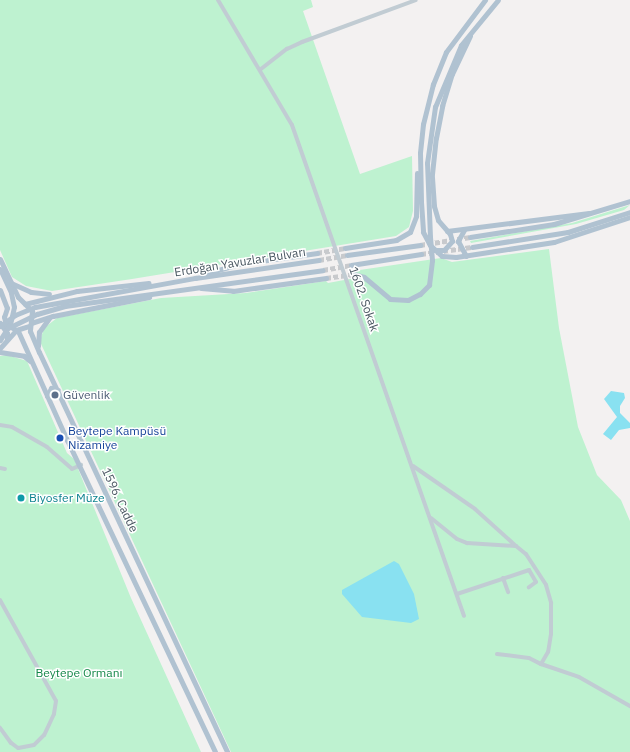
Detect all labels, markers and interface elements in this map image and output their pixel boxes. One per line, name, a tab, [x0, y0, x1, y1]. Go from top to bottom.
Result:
street label: Erdoğan Yavuzlar Bulvarı	[173, 244, 307, 280]
street label: 1602. Sokak	[346, 265, 382, 333]
place label: Güvenlik	[63, 388, 110, 402]
marker: Güvenlik	[50, 390, 60, 400]
place label: Beytepe Kampüsü Nizamiye	[68, 424, 166, 452]
marker: Beytepe Kampüsü Nizamiye	[55, 433, 65, 443]
street label: 1596. Cadde	[99, 466, 141, 534]
place label: Biyosfer Müze	[29, 491, 105, 505]
marker: Biyosfer Müze	[16, 493, 26, 503]
park label: Beytepe Ormanı	[35, 666, 123, 680]

